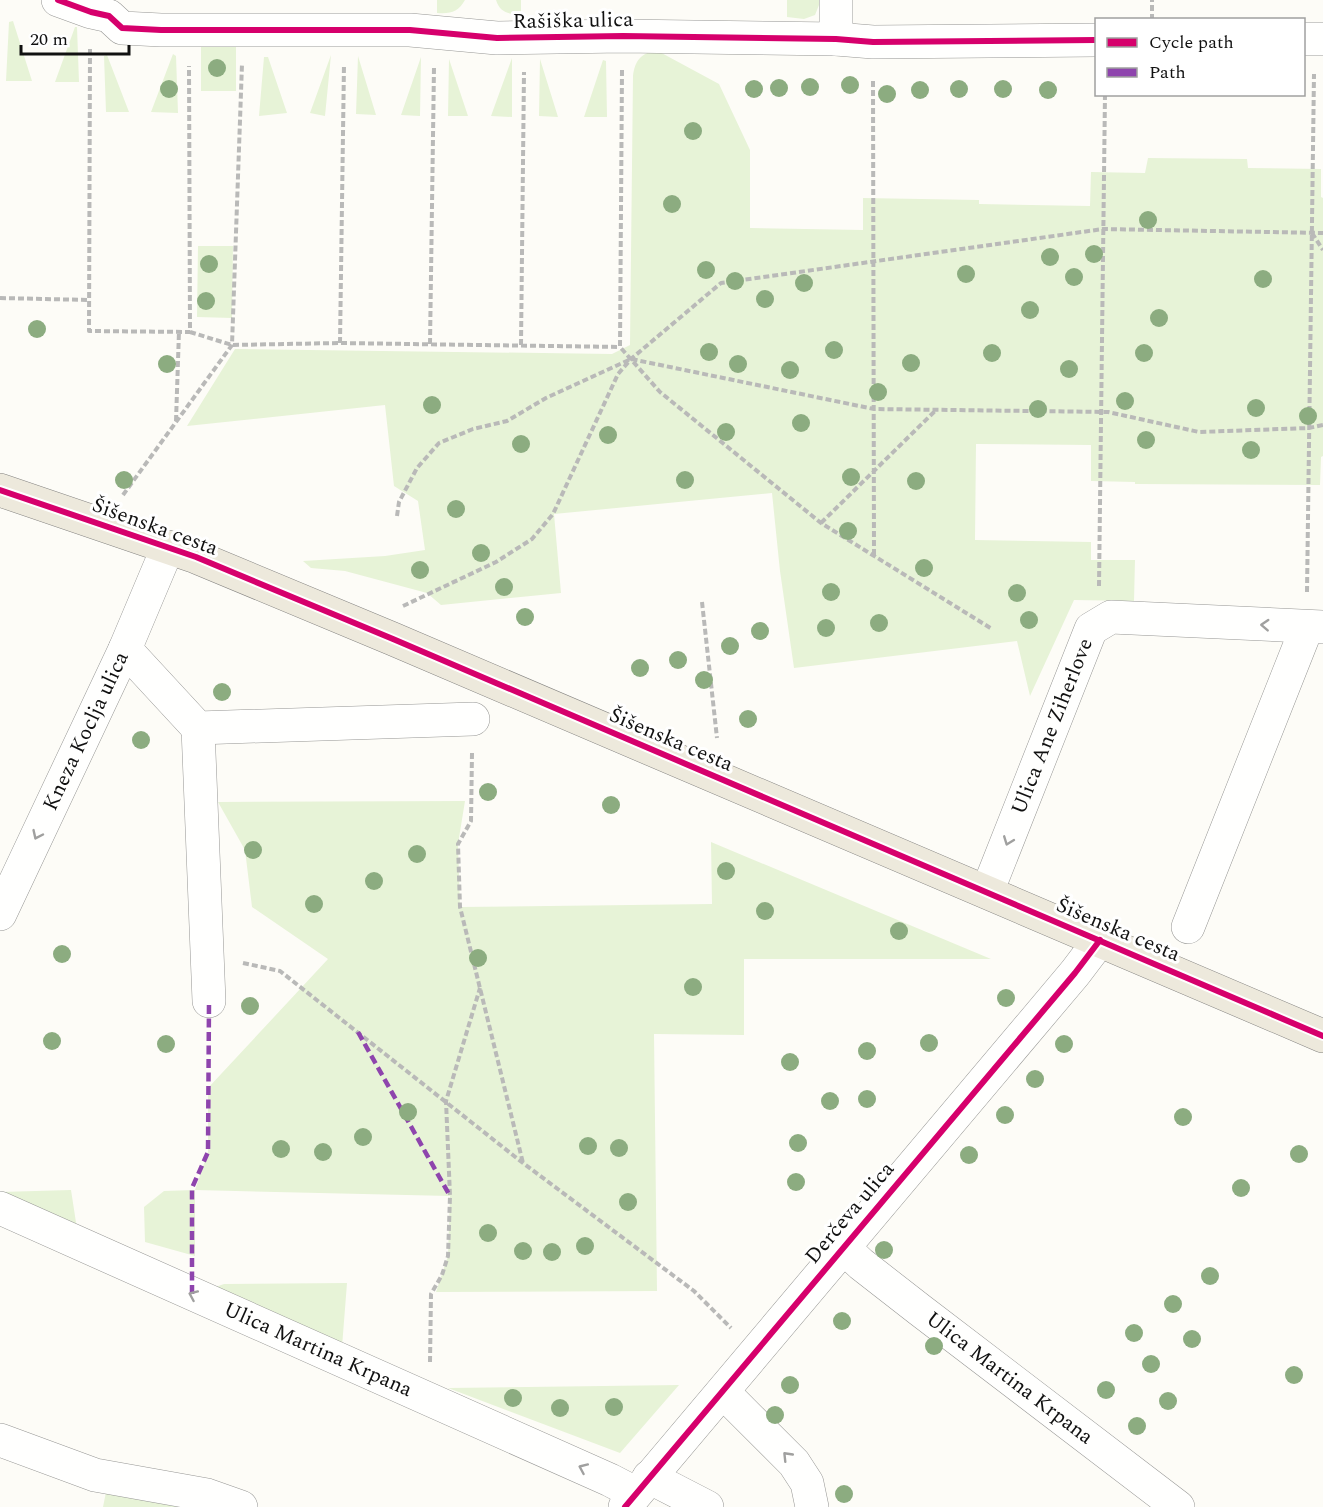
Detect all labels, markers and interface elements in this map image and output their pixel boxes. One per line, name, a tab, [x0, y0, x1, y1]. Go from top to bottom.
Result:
street label: Rašiška ulica	[512, 4, 634, 38]
scale bar	[21, 18, 129, 56]
legend	[1095, 18, 1305, 96]
text: 20 m	[30, 26, 68, 53]
text: Cycle path	[1149, 29, 1234, 56]
text: Path	[1149, 59, 1186, 86]
street label: Šišenska cesta	[88, 489, 223, 565]
one-way arrow	[1260, 619, 1269, 632]
street label: Ulica Ane Ziherlove	[1003, 634, 1102, 819]
street label: Kneza Koclja ulica	[35, 646, 138, 816]
street label: Šišenska cesta	[604, 699, 739, 781]
one-way arrow	[33, 828, 45, 839]
one-way arrow	[1003, 835, 1015, 846]
street label: Šišenska cesta	[1051, 889, 1186, 971]
street label: Derčeva ulica	[797, 1154, 903, 1271]
one-way arrow	[189, 1290, 200, 1302]
street label: Ulica Martina Krpana	[218, 1294, 418, 1406]
street label: Ulica Martina Krpana	[919, 1304, 1101, 1453]
one-way arrow	[784, 1452, 795, 1463]
one-way arrow	[578, 1463, 589, 1475]

